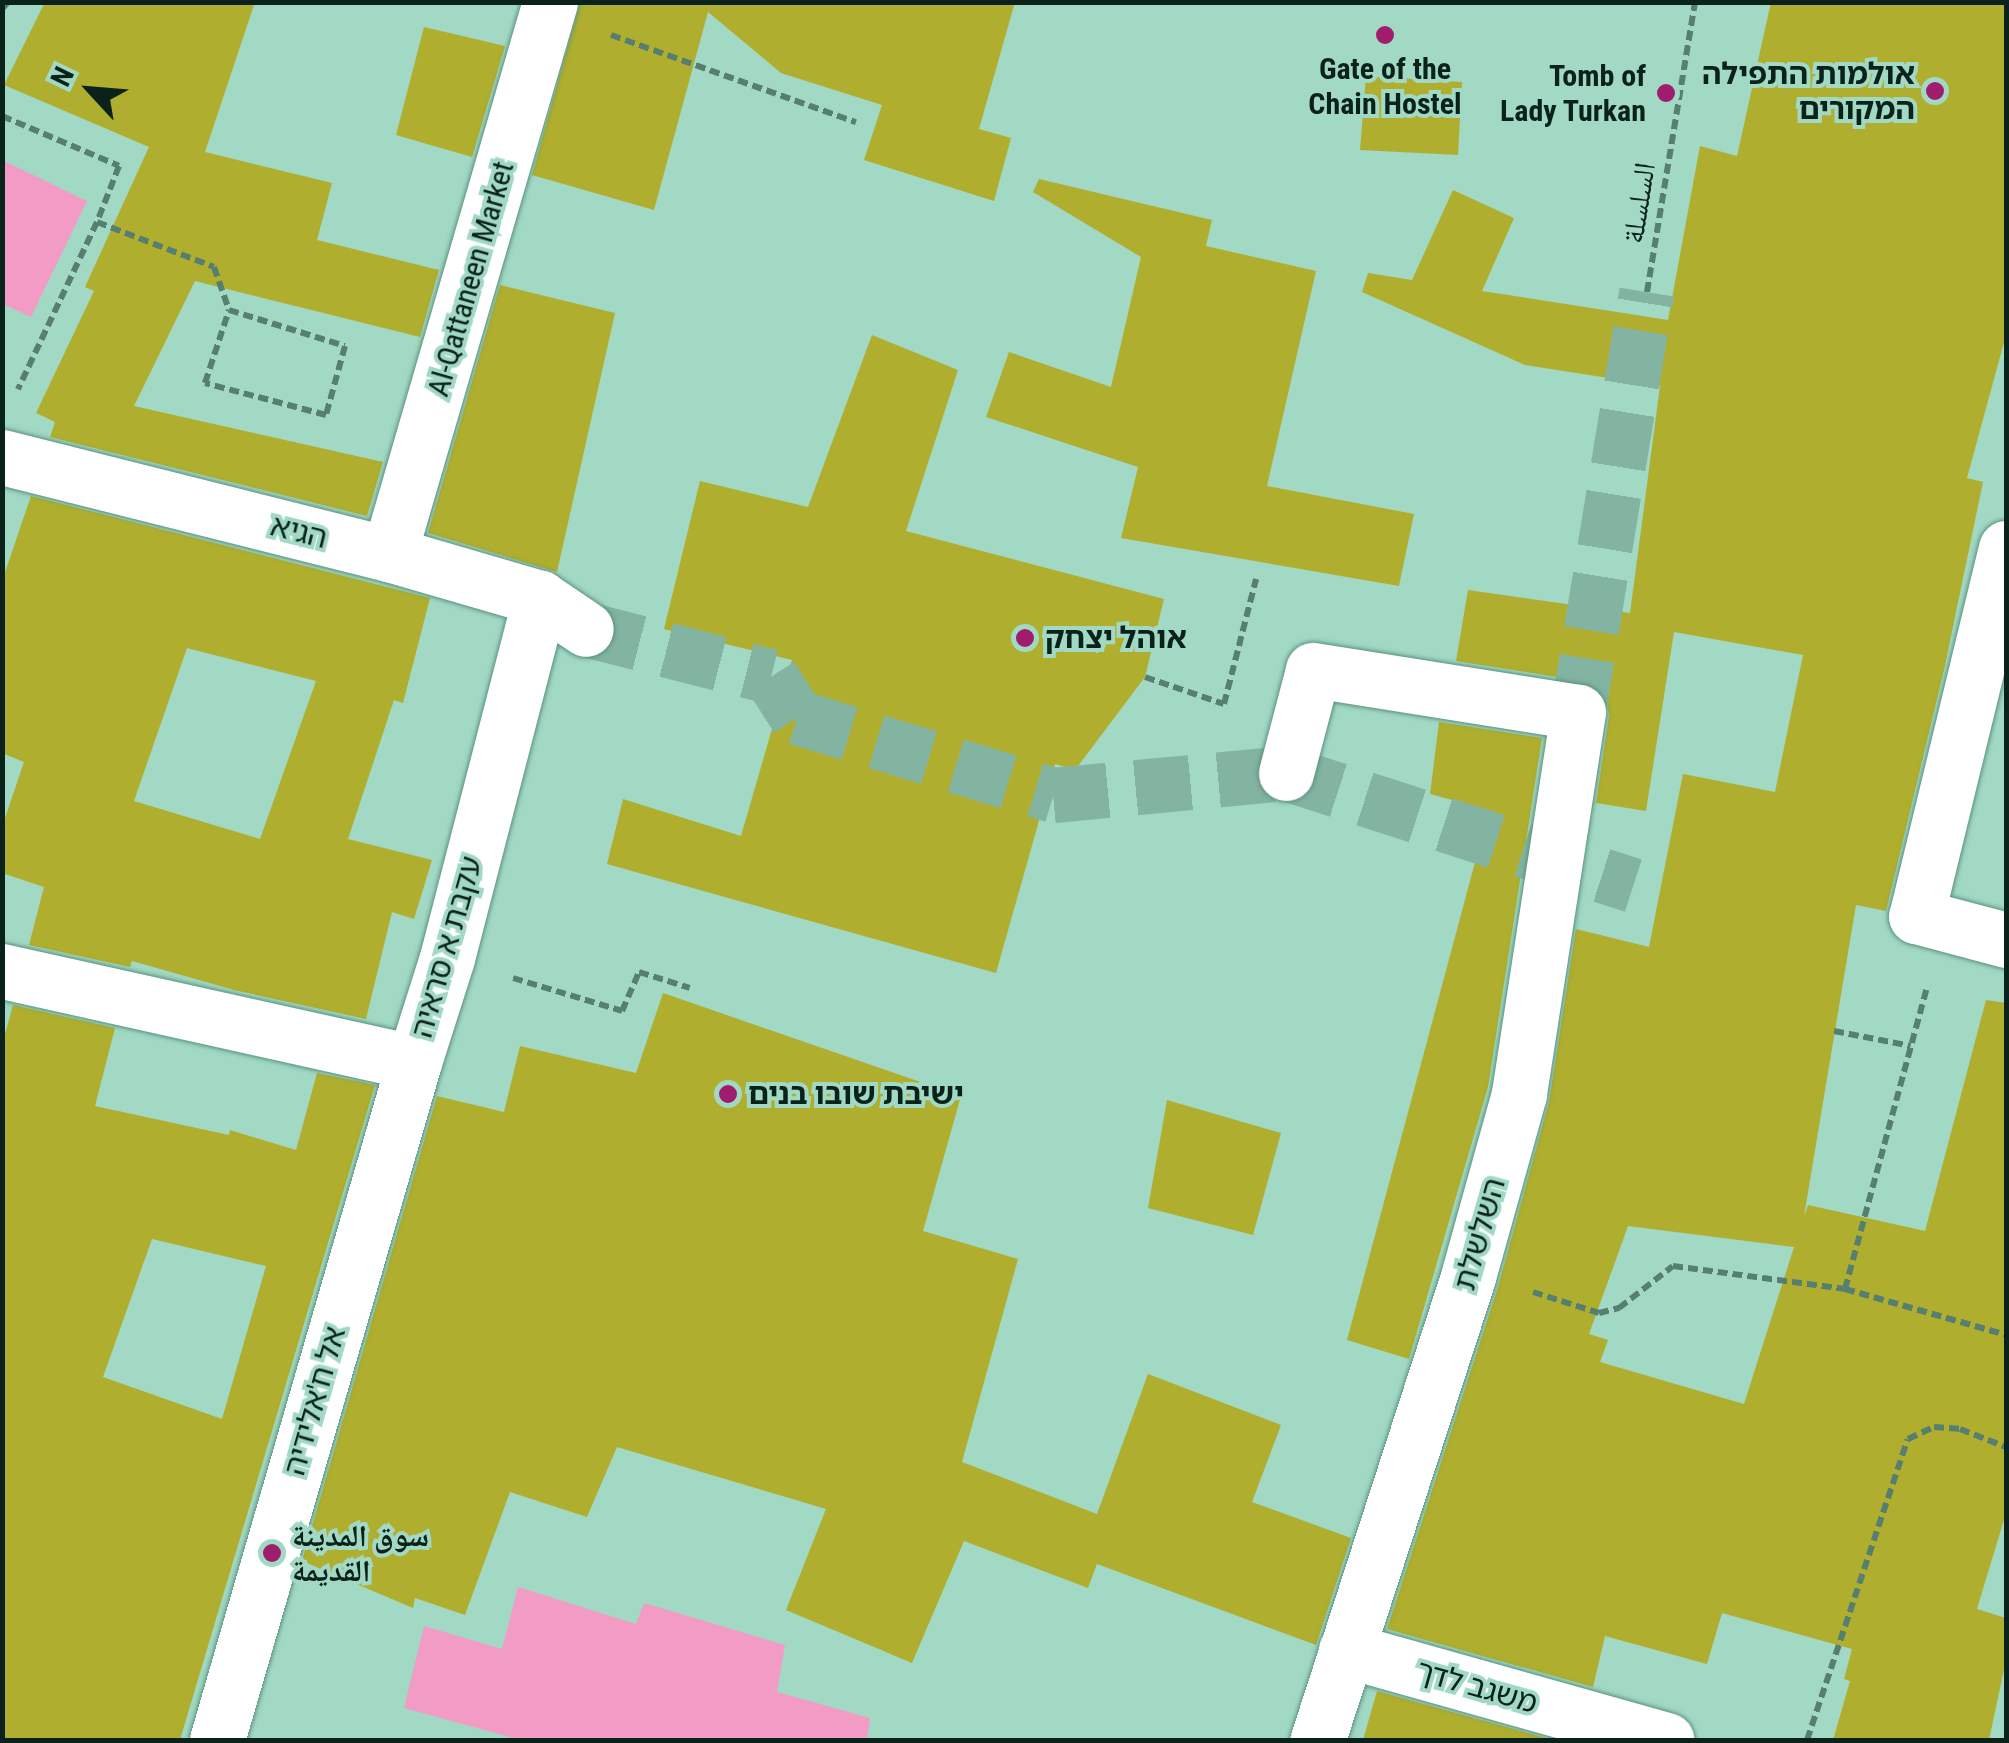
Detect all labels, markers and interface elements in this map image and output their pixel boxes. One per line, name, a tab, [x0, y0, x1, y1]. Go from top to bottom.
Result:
marker: Gate of the Chain Hostel	[1374, 24, 1396, 46]
north arrow	[40, 40, 140, 140]
place label: Gate of the Chain Hostel	[1308, 51, 1462, 122]
place label: אולמות התפילה המקורים	[1702, 56, 1915, 126]
place label: Tomb of Lady Turkan	[1499, 58, 1646, 128]
text: N	[44, 62, 81, 92]
marker: אולמות התפילה המקורים	[1924, 80, 1946, 102]
marker: Tomb of Lady Turkan	[1655, 82, 1677, 104]
street label: Al-Qattaneen Market	[420, 157, 522, 401]
street label: السلسلة	[1615, 160, 1663, 246]
street label: הגיא	[267, 508, 331, 556]
place label: אוהל יצחק	[1045, 620, 1187, 656]
marker: אוהל יצחק	[1014, 627, 1036, 649]
street label: עקבת א סראיה	[404, 852, 490, 1042]
place label: ישיבת שובו בנים	[748, 1076, 964, 1112]
marker: ישיבת שובו בנים	[717, 1083, 739, 1105]
street label: השלשלת	[1447, 1174, 1513, 1294]
street label: אל ח'אלידיה	[277, 1322, 353, 1480]
place label: سوق المدينة القديمة	[292, 1518, 429, 1588]
marker: سوق المدينة القديمة	[261, 1542, 283, 1564]
street label: משגב לדך	[1413, 1653, 1541, 1721]

